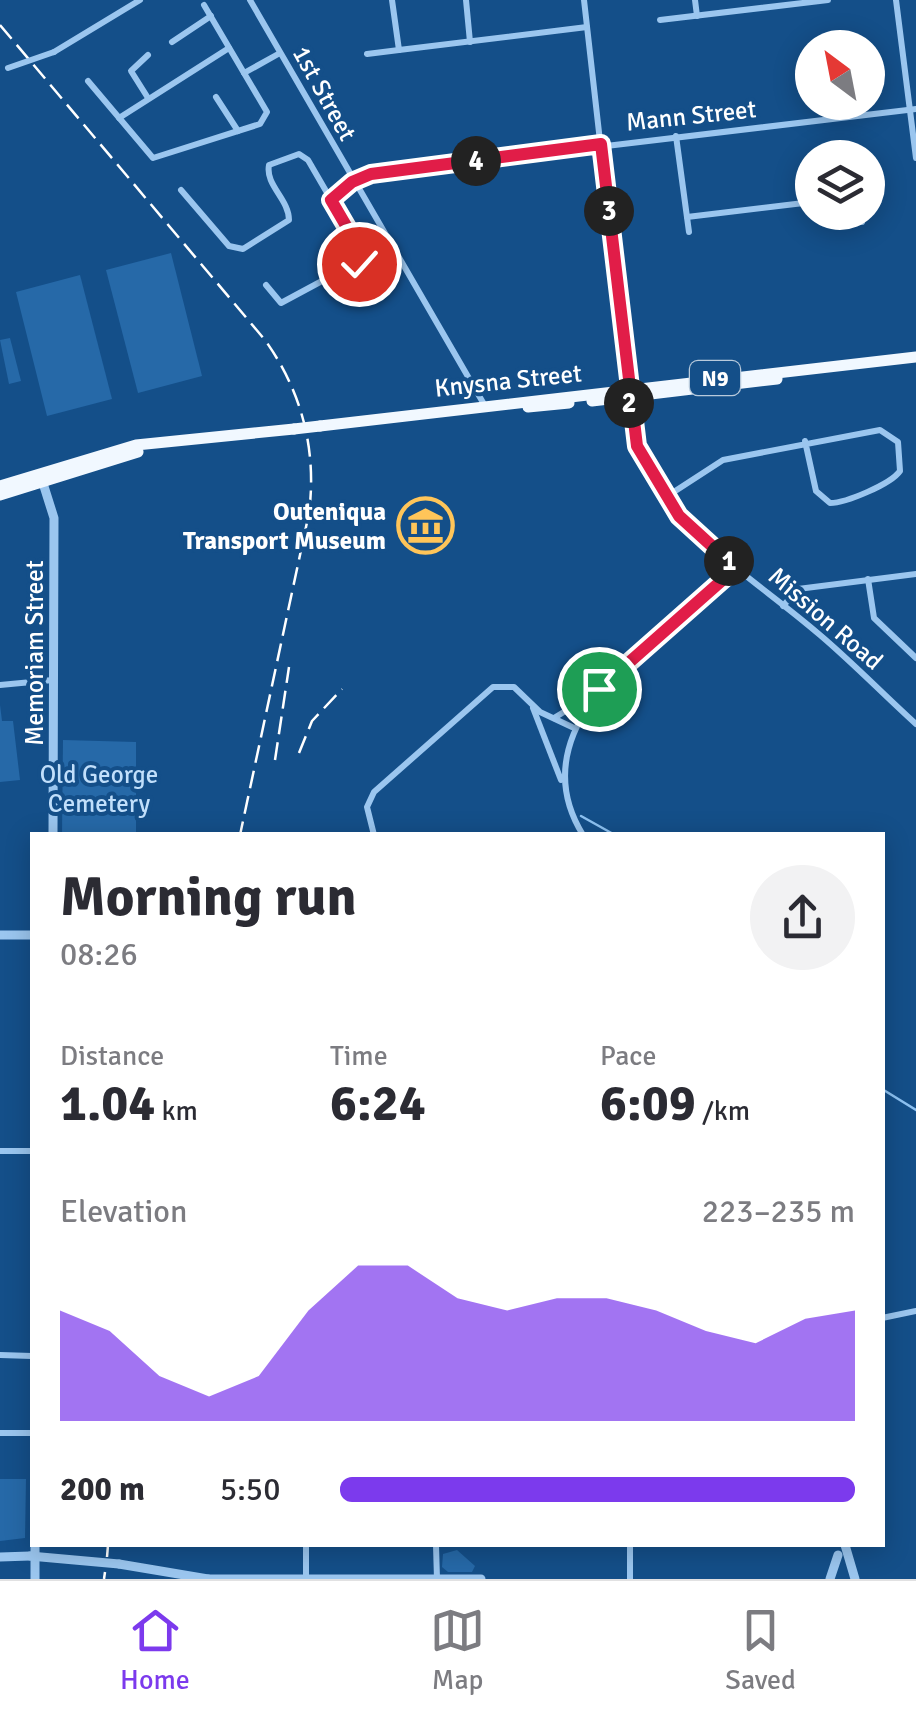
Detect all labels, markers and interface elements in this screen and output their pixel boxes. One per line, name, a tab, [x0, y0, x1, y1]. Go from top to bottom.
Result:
north arrow	[795, 30, 885, 120]
map controls	[795, 30, 885, 230]
street label: 1st Street	[286, 40, 363, 146]
street label: Mann Street	[624, 93, 758, 138]
pin: 4	[451, 136, 501, 186]
button: layers	[795, 140, 885, 230]
text: 4	[468, 144, 484, 178]
pin: 3	[584, 186, 634, 236]
text: 3	[601, 194, 617, 228]
pin	[317, 222, 402, 307]
icon: check	[332, 237, 387, 292]
street label: Knysna Street	[433, 357, 583, 404]
road number: N9	[690, 361, 740, 395]
pin: 2	[604, 378, 654, 428]
text: 2	[621, 386, 637, 420]
museum icon: Outeniqua Transport Museum	[395, 495, 455, 555]
place label: Outeniqua Transport Museum	[183, 496, 386, 556]
pin: 1	[704, 536, 754, 586]
text: 1	[721, 544, 737, 578]
street label: Memoriam Street	[19, 560, 50, 746]
street label: Mission Road	[762, 560, 889, 676]
pin	[557, 647, 642, 732]
icon: arrive	[572, 662, 627, 717]
park label: Old George Cemetery	[40, 759, 158, 819]
text: Morning run	[60, 863, 357, 931]
button: share	[750, 865, 855, 970]
text: 08:26	[60, 935, 138, 974]
text: Distance	[60, 1039, 164, 1073]
text: Time	[330, 1039, 388, 1073]
text: Pace	[600, 1039, 656, 1073]
text: 1.04	[60, 1073, 155, 1135]
text: 6:24	[330, 1073, 426, 1135]
text: 6:09	[600, 1073, 696, 1135]
text: km	[155, 1094, 198, 1128]
text: /km	[696, 1094, 750, 1128]
text: Elevation	[60, 1192, 187, 1231]
text: 223–235 m	[702, 1192, 855, 1231]
text: 200 m	[60, 1470, 145, 1509]
text: 5:50	[220, 1470, 280, 1509]
tab: Home	[120, 1603, 190, 1697]
tab: Map	[430, 1603, 485, 1697]
tab: Saved	[725, 1603, 796, 1697]

